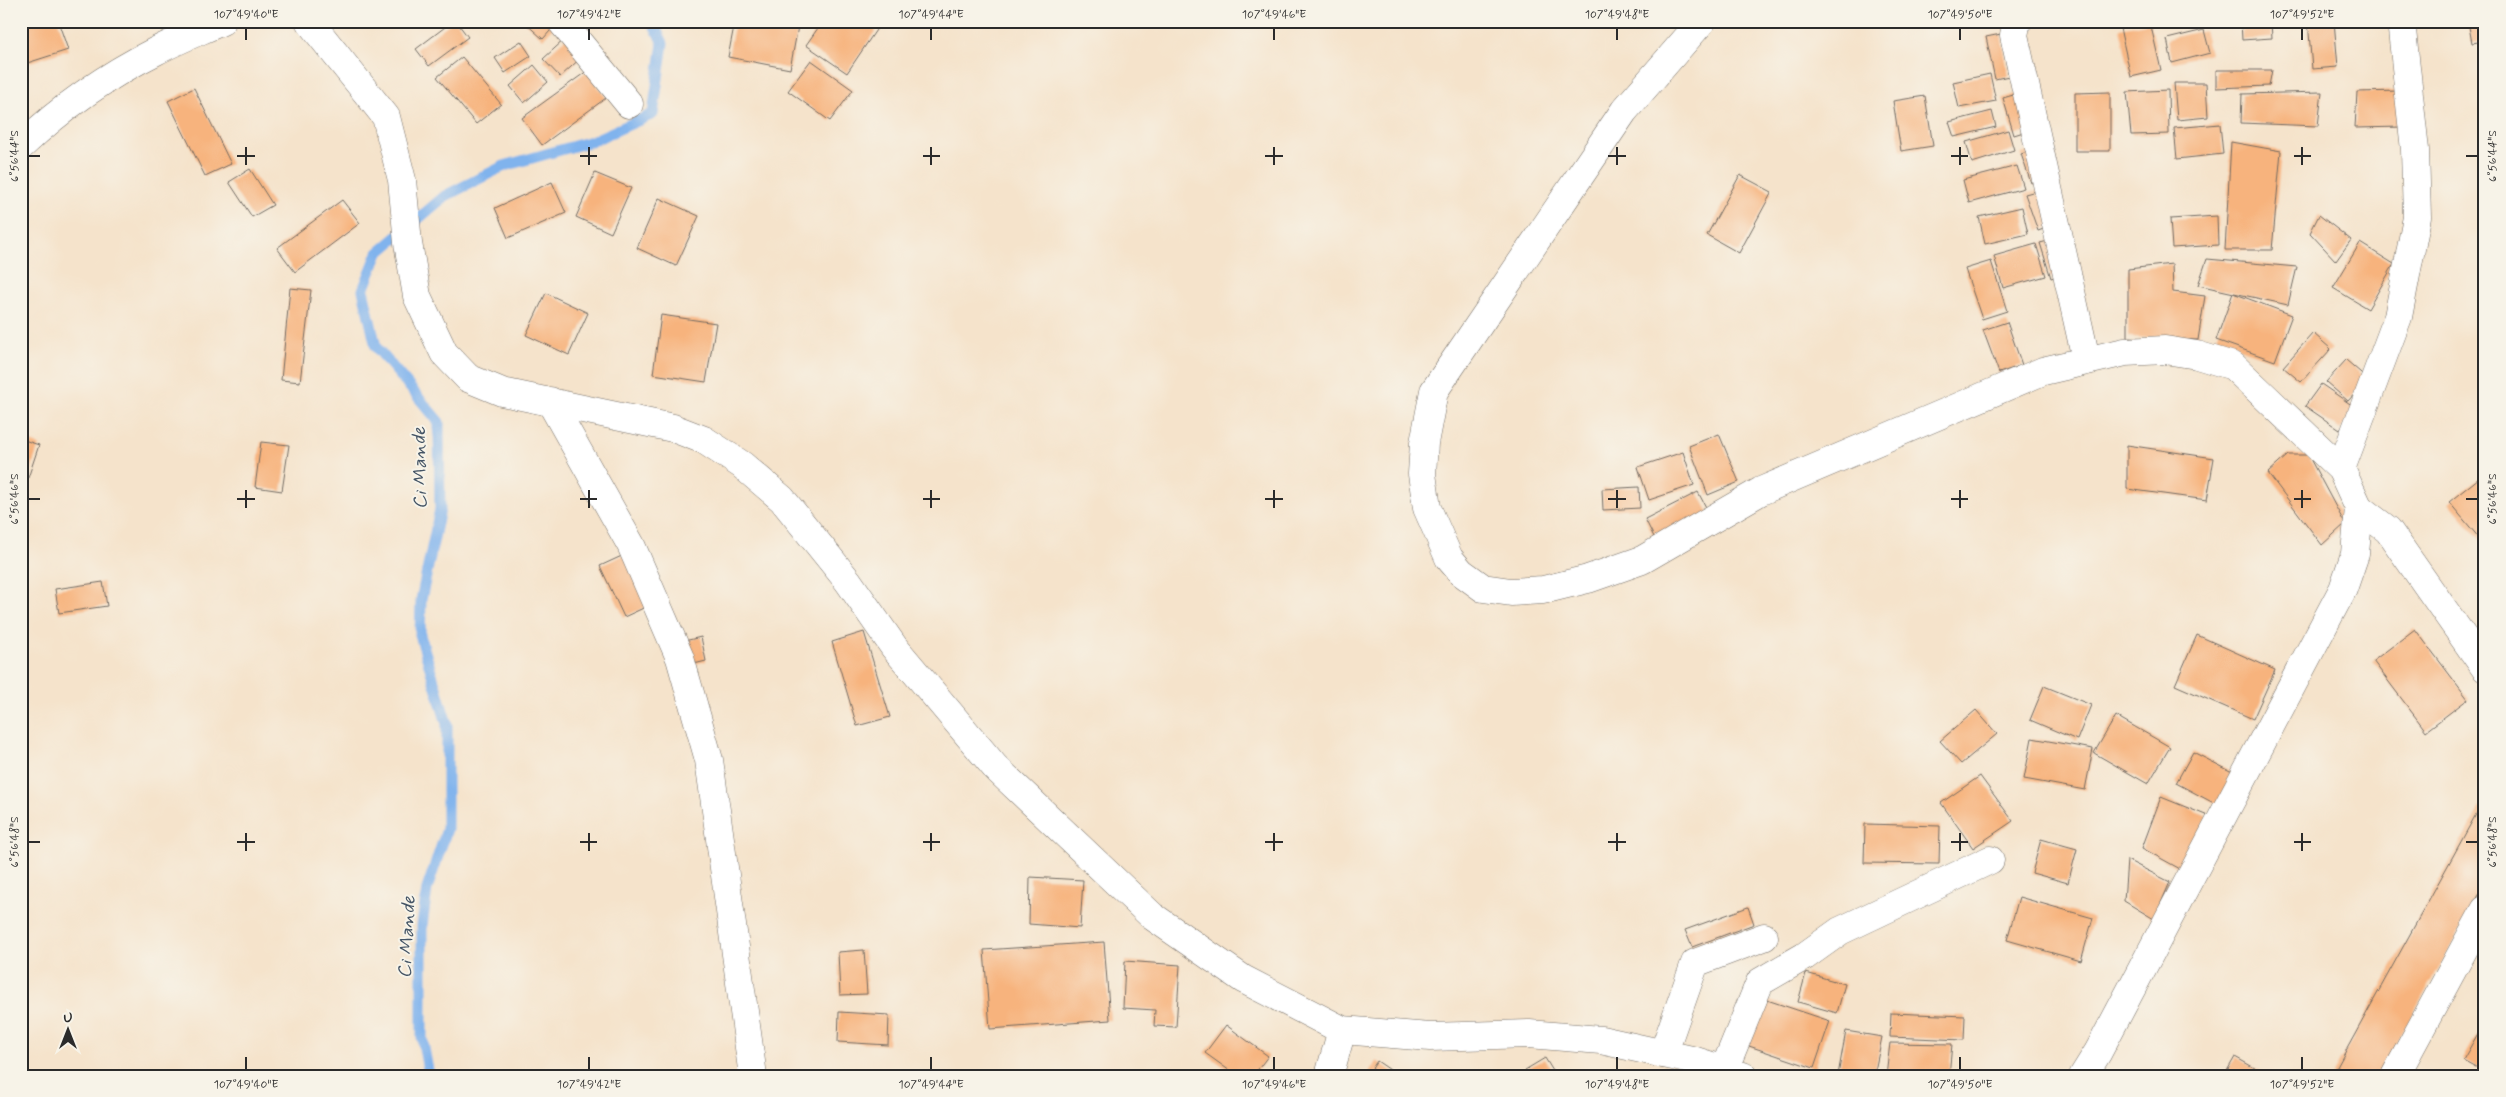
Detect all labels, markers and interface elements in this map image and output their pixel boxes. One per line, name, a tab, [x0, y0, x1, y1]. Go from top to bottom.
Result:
text: 107°49'40"E	[214, 7, 278, 23]
text: 107°49'42"E	[557, 7, 621, 23]
text: 107°49'44"E	[898, 7, 964, 23]
text: 107°49'46"E	[1242, 7, 1306, 23]
text: 107°49'48"E	[1585, 7, 1649, 23]
text: 107°49'50"E	[1927, 7, 1993, 23]
text: 107°49'52"E	[2270, 7, 2334, 23]
text: 6°56'44"S	[7, 130, 23, 182]
text: 6°56'44"S	[2485, 130, 2501, 182]
water label: Ci Mande	[407, 426, 433, 509]
text: 6°56'46"S	[7, 473, 23, 525]
text: 6°56'46"S	[2485, 473, 2501, 525]
text: 6°56'48"S	[7, 816, 23, 868]
text: 6°56'48"S	[2485, 816, 2501, 868]
water label: Ci Mande	[392, 894, 422, 979]
north arrow	[42, 1004, 92, 1054]
text: U	[63, 1009, 73, 1027]
text: 107°49'40"E	[214, 1077, 278, 1093]
text: 107°49'42"E	[557, 1077, 621, 1093]
text: 107°49'44"E	[898, 1077, 964, 1093]
text: 107°49'46"E	[1242, 1077, 1306, 1093]
text: 107°49'48"E	[1585, 1077, 1649, 1093]
text: 107°49'50"E	[1927, 1077, 1993, 1093]
text: 107°49'52"E	[2270, 1077, 2334, 1093]

